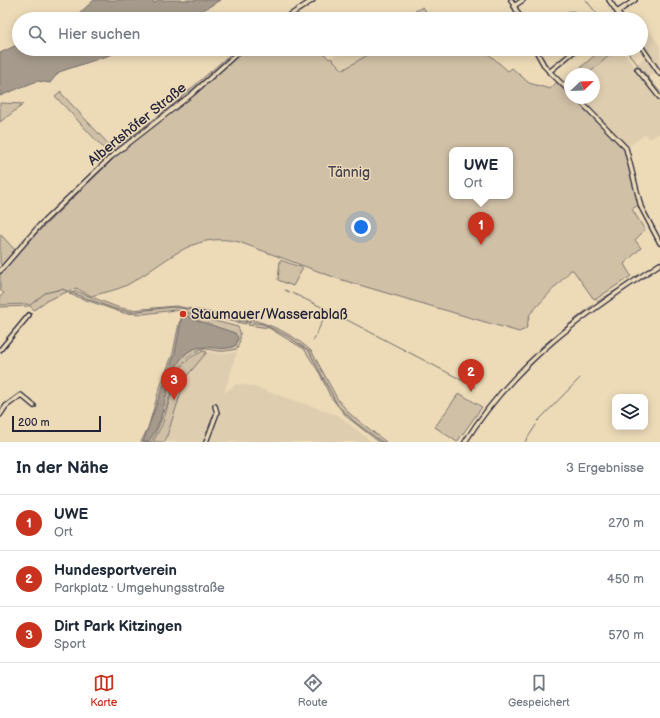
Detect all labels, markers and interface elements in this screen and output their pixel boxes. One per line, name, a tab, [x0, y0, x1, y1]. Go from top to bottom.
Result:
search box	[12, 12, 648, 56]
icon: search	[26, 23, 48, 45]
text: Hier suchen	[58, 25, 140, 44]
north arrow	[564, 68, 600, 104]
street label: Albertshöfer Straße	[84, 79, 190, 169]
popup	[449, 147, 513, 199]
text: UWE	[464, 156, 498, 175]
park label: Tännig	[328, 164, 370, 181]
text: Ort	[464, 175, 483, 191]
pin: 1	[468, 212, 494, 245]
your location	[351, 217, 371, 237]
place label: Staumauer/Wasserablaß	[191, 306, 348, 323]
marker: Staumauer/Wasserablaß	[178, 309, 188, 319]
pin: 2	[458, 359, 484, 392]
pin: 3	[161, 367, 187, 400]
map controls	[612, 394, 648, 430]
button: layers	[612, 394, 648, 430]
scale bar	[12, 414, 101, 433]
text: 200 m	[18, 416, 50, 429]
text: In der Nähe	[16, 458, 109, 478]
text: 3 Ergebnisse	[566, 460, 644, 476]
text: UWE	[54, 505, 88, 524]
text: 1	[26, 515, 32, 531]
text: 270 m	[608, 515, 644, 531]
text: Ort	[54, 524, 73, 540]
text: Hundesportverein	[54, 561, 177, 580]
text: 2	[25, 571, 33, 587]
text: 450 m	[607, 571, 644, 587]
text: Parkplatz · Umgehungsstraße	[54, 580, 225, 596]
text: Dirt Park Kitzingen	[54, 617, 182, 636]
text: 3	[25, 627, 33, 643]
text: 570 m	[608, 627, 644, 643]
text: Sport	[54, 636, 86, 652]
tab: Karte	[90, 672, 117, 709]
tab: Route	[298, 672, 327, 709]
tab: Gespeichert	[508, 672, 570, 709]

